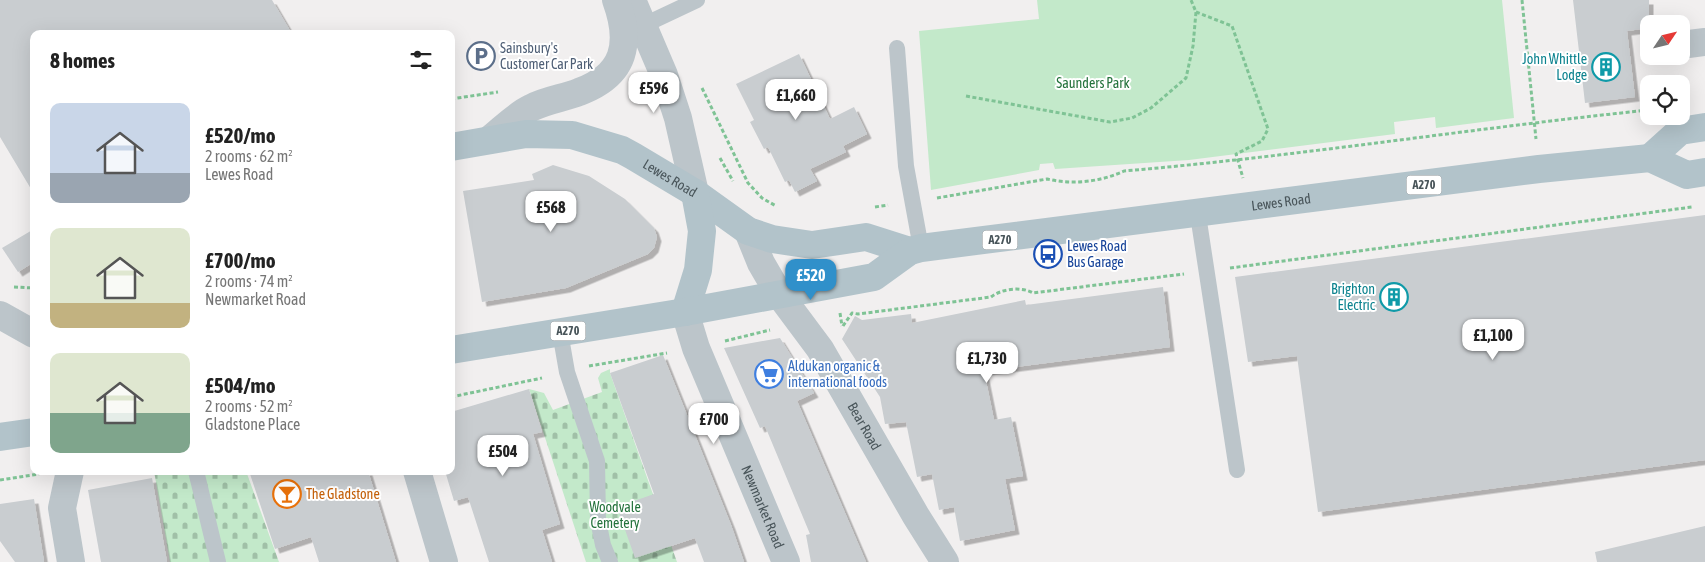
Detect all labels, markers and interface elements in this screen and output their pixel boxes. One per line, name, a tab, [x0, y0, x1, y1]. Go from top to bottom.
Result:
north arrow	[1640, 15, 1690, 65]
map controls	[1640, 15, 1690, 125]
place label: Sainsbury's Customer Car Park	[500, 40, 593, 72]
parking icon: Sainsbury's Customer Car Park	[466, 41, 496, 71]
icon: filters	[407, 46, 435, 74]
text: 8 homes	[50, 48, 115, 72]
place label: John Whittle Lodge	[1522, 51, 1587, 83]
building icon: John Whittle Lodge	[1591, 52, 1621, 82]
pin: £596	[624, 72, 684, 114]
park label: Saunders Park	[1056, 75, 1130, 91]
button: locate	[1640, 75, 1690, 125]
pin: £1,660	[755, 78, 837, 121]
text: £596	[639, 79, 669, 97]
text: £1,660	[776, 86, 816, 104]
icon: home	[90, 123, 150, 183]
text: £520/mo	[205, 123, 276, 147]
text: 2 rooms · 62 m²	[205, 147, 293, 165]
street label: Lewes Road	[640, 156, 700, 200]
text: Lewes Road	[205, 165, 273, 183]
road number: A270	[1406, 176, 1442, 194]
pin: £568	[521, 190, 581, 233]
street label: Lewes Road	[1250, 190, 1312, 214]
text: £568	[536, 198, 566, 216]
road number: A270	[982, 230, 1018, 250]
place label: Lewes Road Bus Garage	[1067, 238, 1127, 270]
bus stop icon: Lewes Road Bus Garage	[1033, 239, 1063, 269]
icon: home	[90, 248, 150, 308]
text: £700/mo	[205, 248, 276, 272]
pin: £520	[781, 258, 841, 301]
text: £520	[796, 266, 826, 284]
text: 2 rooms · 74 m²	[205, 272, 293, 290]
place label: Brighton Electric	[1331, 281, 1376, 313]
building icon: Brighton Electric	[1379, 282, 1409, 312]
text: Newmarket Road	[205, 290, 306, 308]
pin: £1,100	[1452, 318, 1534, 361]
road number: A270	[550, 322, 586, 341]
text: £1,100	[1473, 326, 1513, 344]
pin: £1,730	[946, 342, 1028, 384]
text: £1,730	[967, 349, 1007, 367]
place label: Aldukan organic & international foods	[788, 358, 887, 390]
supermarket icon: Aldukan organic & international foods	[754, 359, 784, 389]
icon: home	[90, 373, 150, 433]
text: £504/mo	[205, 373, 276, 397]
text: 2 rooms · 52 m²	[205, 397, 293, 415]
street label: Bear Road	[844, 400, 884, 453]
pin: £700	[684, 402, 744, 445]
text: £700	[699, 410, 729, 428]
text: Gladstone Place	[205, 415, 300, 433]
pin: £504	[473, 434, 533, 477]
text: £504	[488, 442, 518, 460]
street label: Newmarket Road	[738, 463, 787, 551]
bar icon: The Gladstone	[272, 479, 302, 509]
place label: The Gladstone	[306, 486, 380, 502]
park label: Woodvale Cemetery	[589, 499, 641, 531]

